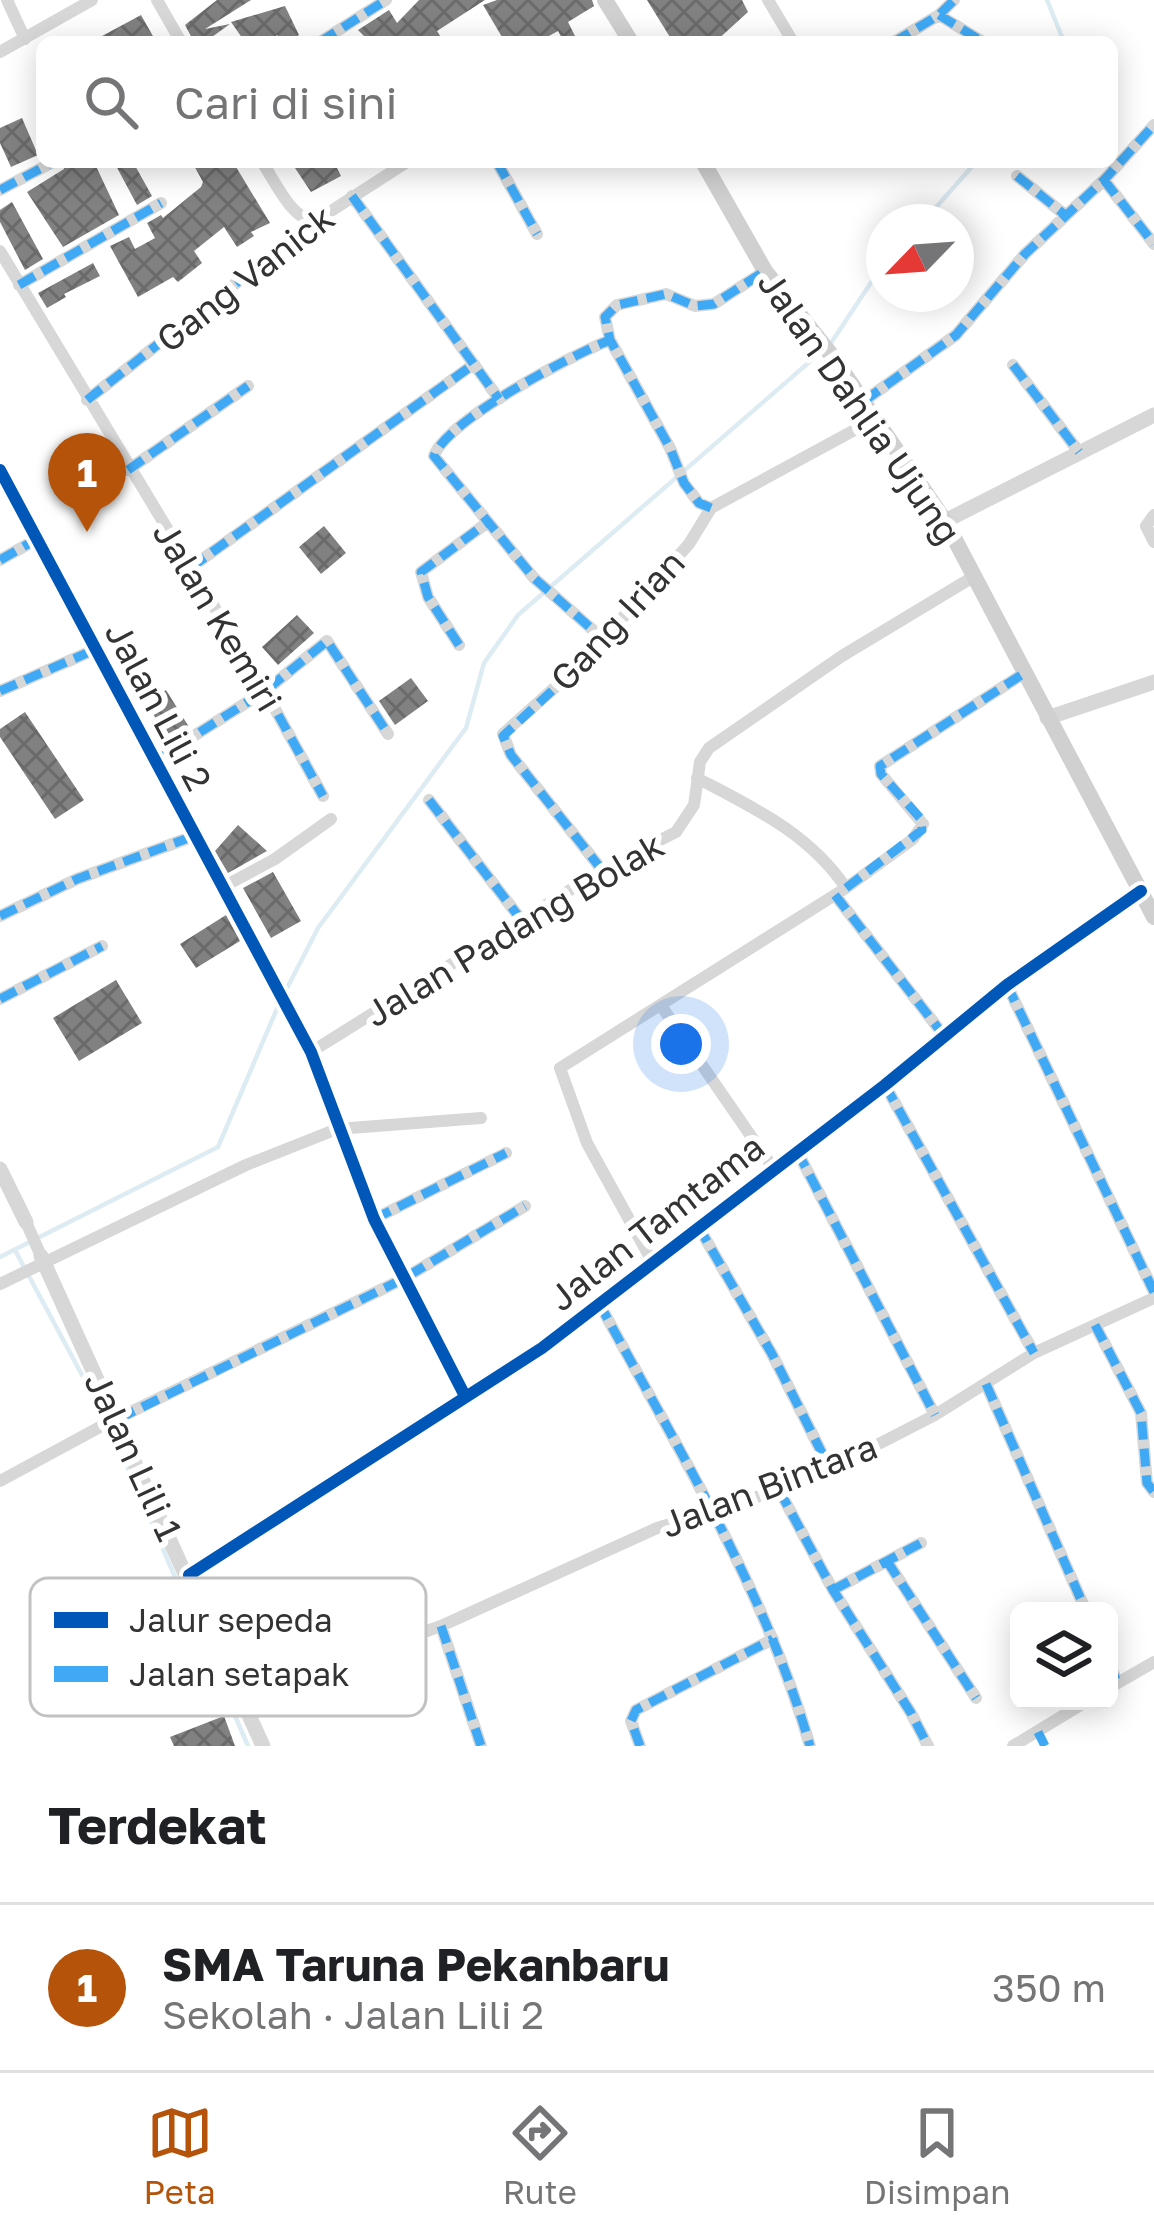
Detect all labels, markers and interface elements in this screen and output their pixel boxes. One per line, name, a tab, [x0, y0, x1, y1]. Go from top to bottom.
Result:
search box	[36, 36, 1118, 168]
icon: search	[78, 69, 144, 135]
text: Cari di sini	[174, 75, 398, 129]
street label: Gang Vanick	[148, 195, 342, 361]
north arrow	[866, 204, 974, 312]
street label: Jalan Dahlia Ujung	[750, 262, 970, 552]
pin: 1	[48, 433, 126, 532]
street label: Jalan Kemiri	[145, 513, 291, 719]
street label: Gang Irian	[541, 541, 693, 699]
street label: Jalan Lili 2	[97, 614, 221, 798]
street label: Jalan Padang Bolak	[357, 823, 671, 1035]
your location	[651, 1014, 711, 1074]
street label: Jalan Tamtama	[540, 1125, 772, 1319]
street label: Jalan Lili 1	[76, 1365, 192, 1547]
street label: Jalan Bintara	[655, 1424, 883, 1546]
legend	[30, 1578, 426, 1716]
text: Jalur sepeda	[129, 1600, 333, 1639]
map controls	[1010, 1602, 1118, 1710]
button: layers	[1010, 1602, 1118, 1710]
text: Jalan setapak	[129, 1654, 350, 1693]
text: Terdekat	[48, 1794, 267, 1855]
text: SMA Taruna Pekanbaru	[162, 1937, 669, 1991]
text: 1	[77, 1964, 97, 2011]
text: 350 m	[992, 1964, 1106, 2011]
text: Sekolah · Jalan Lili 2	[162, 1991, 544, 2038]
tab: Peta	[143, 2100, 216, 2211]
tab: Rute	[503, 2100, 577, 2211]
tab: Disimpan	[864, 2100, 1011, 2211]

